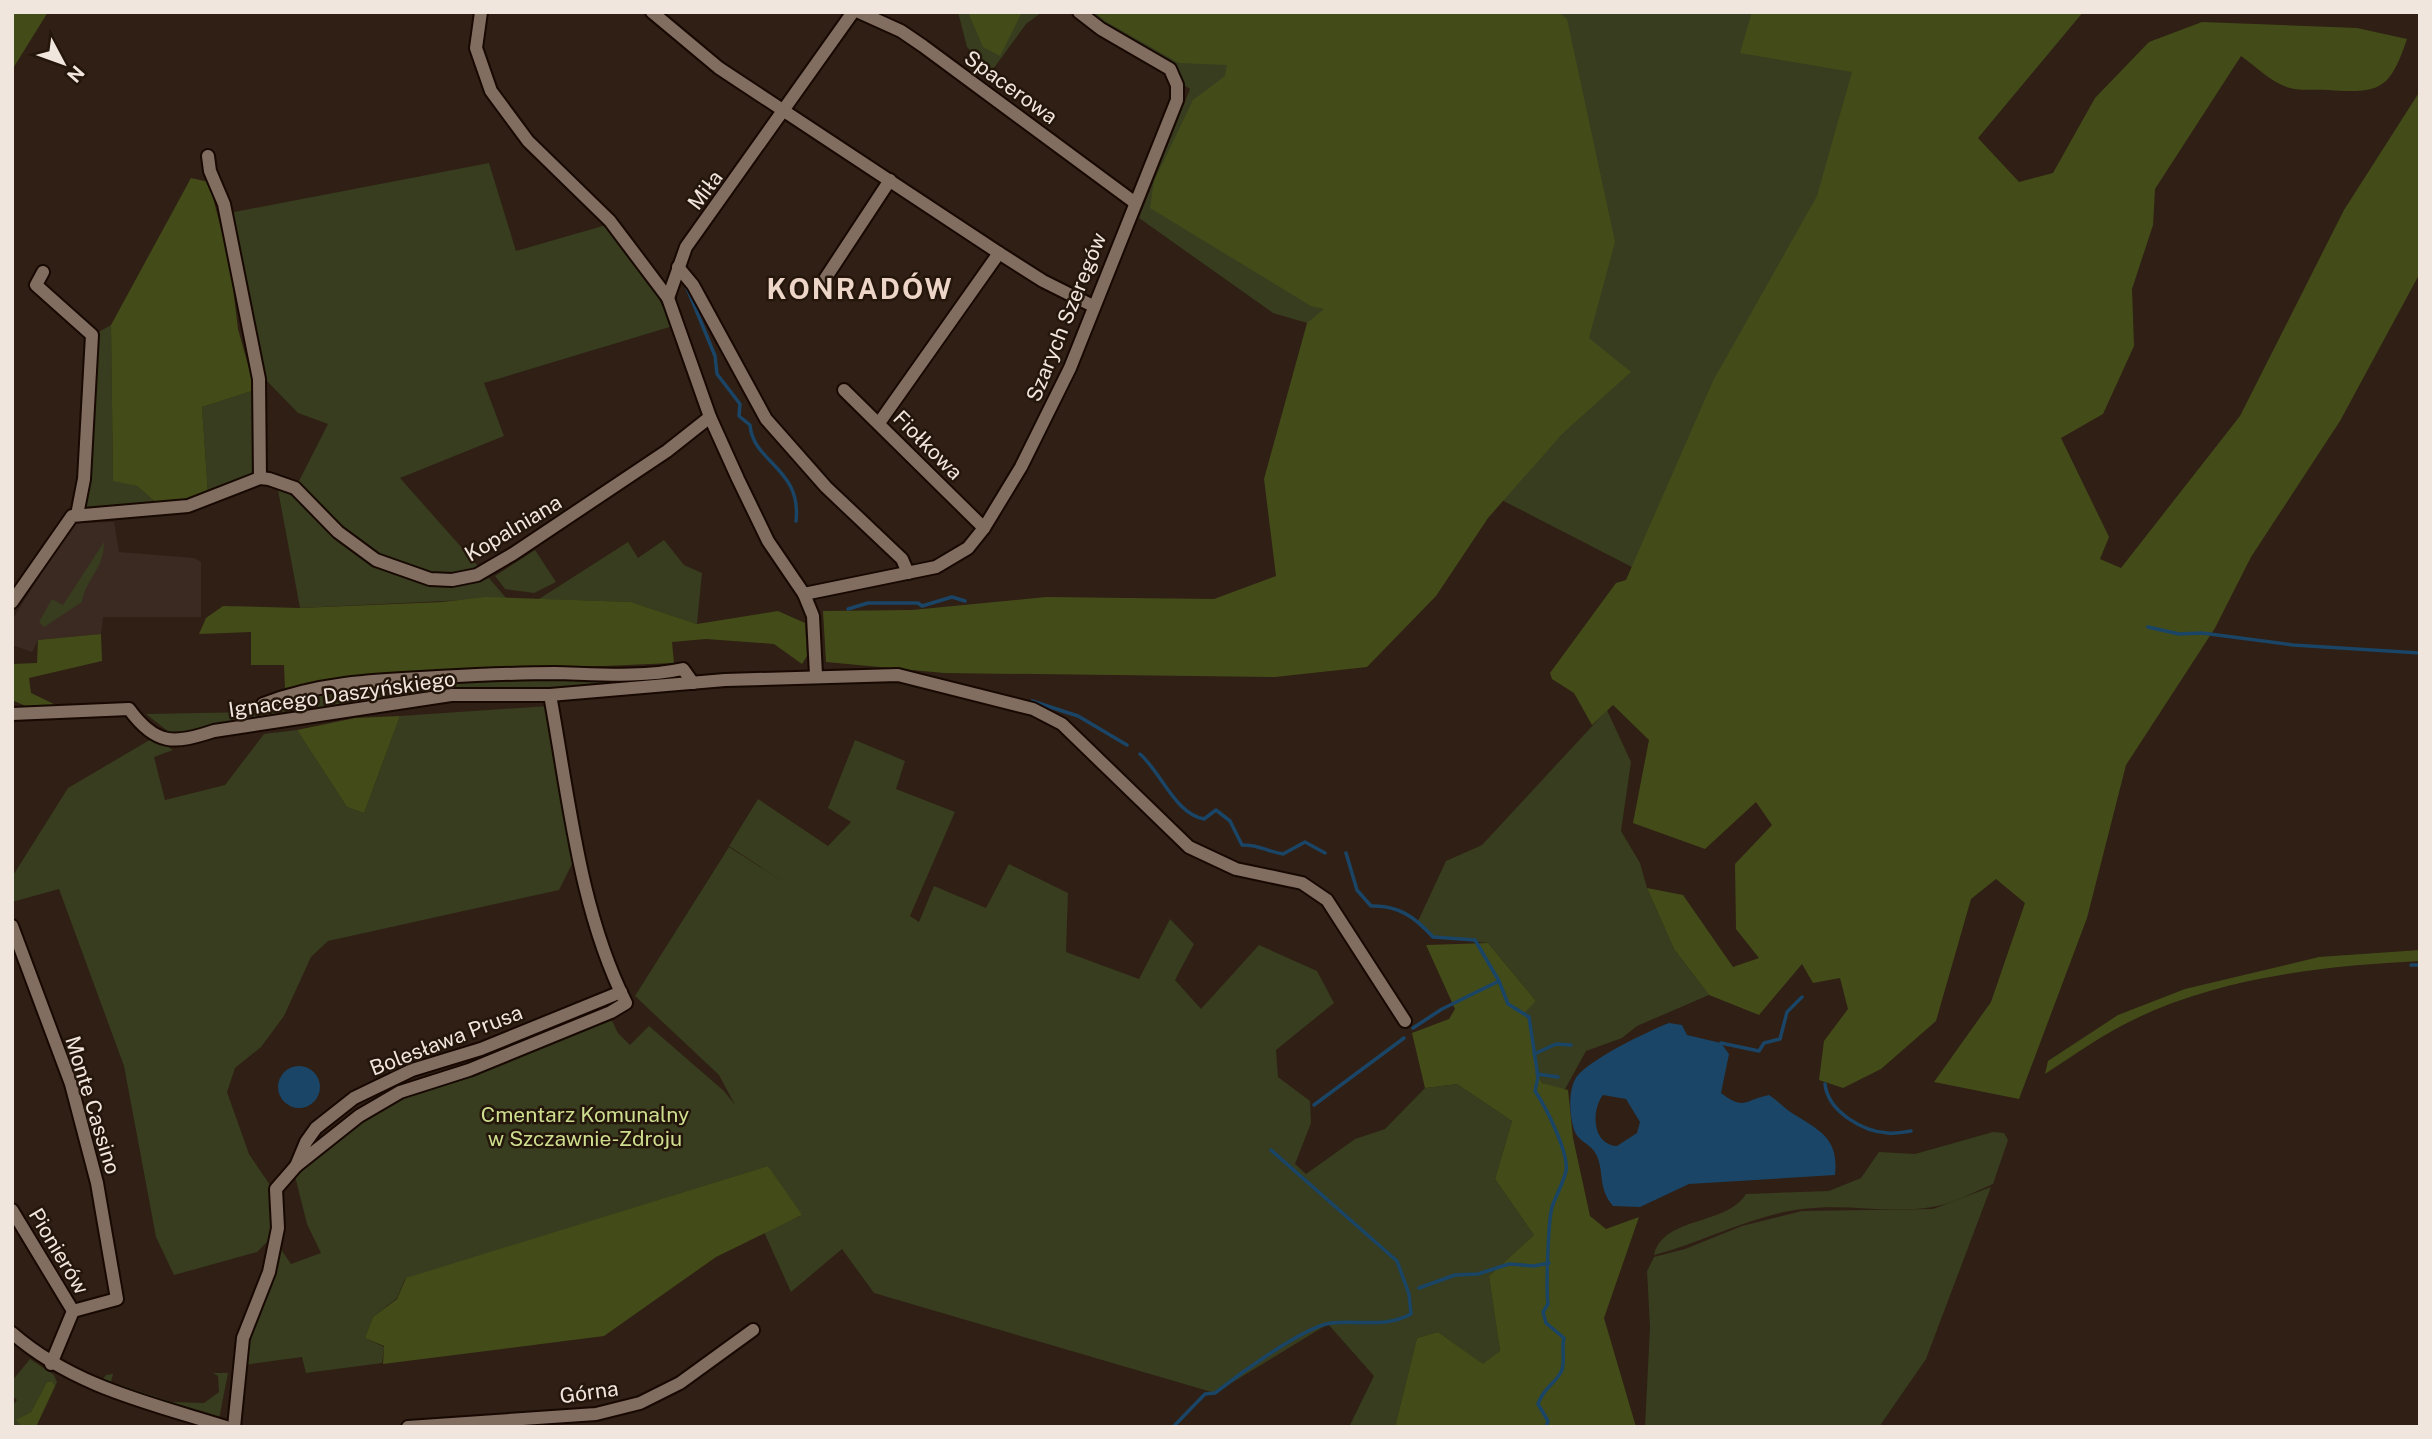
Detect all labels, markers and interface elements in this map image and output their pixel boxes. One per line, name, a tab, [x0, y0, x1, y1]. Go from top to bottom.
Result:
north arrow	[28, 28, 98, 98]
street label: Spacerowa	[960, 45, 1062, 129]
text: N	[63, 61, 89, 87]
street label: Miła	[682, 165, 728, 215]
street label: Szarych Szeregów	[1021, 229, 1111, 405]
district label: KONRADÓW	[767, 272, 954, 305]
street label: Fiołkowa	[888, 405, 968, 485]
street label: Kopalniana	[460, 489, 566, 567]
street label: Ignacego Daszyńskiego	[227, 666, 457, 722]
street label: Bolesława Prusa	[366, 999, 526, 1081]
street label: Monte Cassino	[60, 1033, 126, 1177]
park label: Cmentarz Komunalny w Szczawnie-Zdroju	[481, 1102, 689, 1151]
street label: Pionierów	[24, 1203, 94, 1299]
street label: Górna	[558, 1376, 620, 1408]

